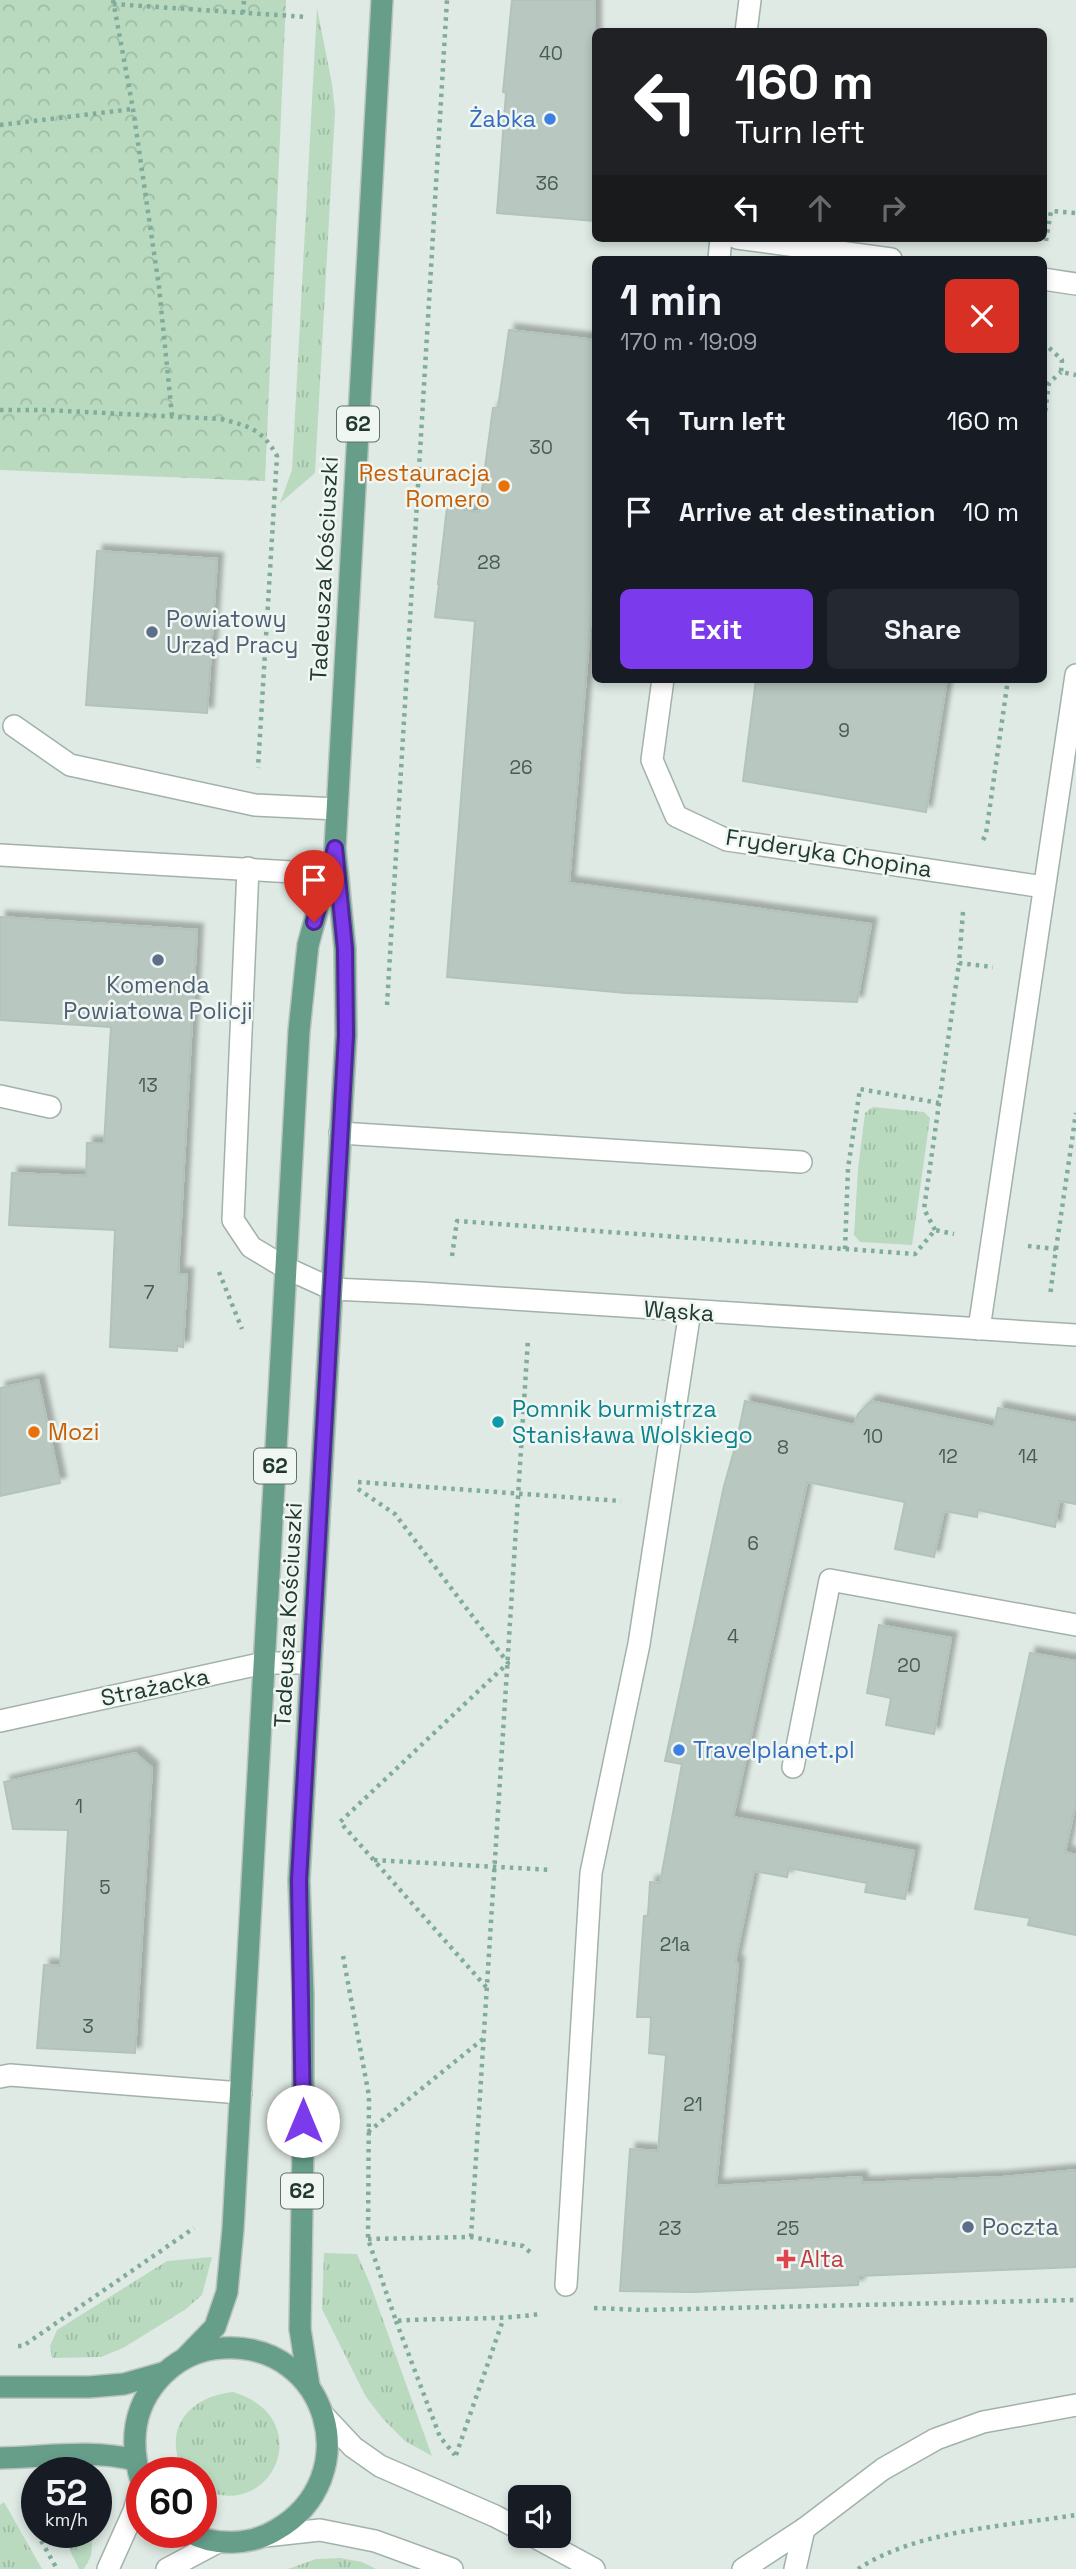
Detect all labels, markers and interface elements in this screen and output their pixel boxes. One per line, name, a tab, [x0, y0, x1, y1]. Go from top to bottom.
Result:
house number: 40	[539, 41, 563, 66]
text: 160 m	[735, 51, 873, 113]
icon: left	[620, 56, 711, 147]
place label: Żabka	[469, 104, 536, 134]
marker: Żabka	[542, 111, 558, 127]
text: Turn left	[735, 112, 865, 152]
house number: 36	[535, 171, 559, 196]
icon: left	[728, 189, 766, 227]
icon: ahead	[801, 189, 839, 227]
icon: right	[874, 189, 912, 227]
text: 1 min	[620, 274, 723, 327]
button: close	[945, 279, 1019, 353]
text: 170 m · 19:09	[620, 327, 757, 357]
icon: left	[620, 402, 658, 440]
text: Turn left	[679, 404, 786, 438]
text: 160 m	[947, 404, 1019, 438]
road number: 62	[337, 406, 379, 442]
house number: 30	[529, 435, 553, 460]
street label: Tadeusza Kościuszki	[303, 456, 345, 682]
place label: Restauracja Romero	[359, 458, 490, 514]
marker: Restauracja Romero	[496, 478, 512, 494]
icon: arrive	[620, 493, 658, 531]
text: Arrive at destination	[679, 495, 936, 529]
text: 10 m	[962, 495, 1019, 529]
house number: 28	[477, 550, 501, 575]
button: Exit	[620, 589, 813, 669]
button: Share	[827, 589, 1019, 669]
place label: Powiatowy Urząd Pracy	[166, 604, 298, 660]
marker: Powiatowy Urząd Pracy	[144, 624, 160, 640]
house number: 9	[838, 718, 850, 743]
house number: 26	[509, 755, 533, 780]
street label: Fryderyka Chopina	[724, 822, 934, 884]
pin	[284, 850, 344, 922]
icon: arrive	[295, 861, 333, 899]
marker: Komenda Powiatowa Policji	[150, 952, 166, 968]
place label: Komenda Powiatowa Policji	[63, 970, 253, 1026]
house number: 13	[138, 1073, 158, 1098]
house number: 7	[144, 1280, 155, 1305]
street label: Wąska	[643, 1294, 715, 1328]
place label: Pomnik burmistrza Stanisława Wolskiego	[512, 1394, 753, 1450]
marker: Pomnik burmistrza Stanisława Wolskiego	[490, 1414, 506, 1430]
place label: Mozi	[48, 1417, 99, 1447]
marker: Mozi	[26, 1424, 42, 1440]
house number: 10	[863, 1424, 883, 1449]
house number: 8	[777, 1435, 789, 1460]
house number: 12	[938, 1444, 958, 1469]
house number: 14	[1018, 1444, 1038, 1469]
road number: 62	[254, 1448, 296, 1484]
street label: Tadeusza Kościuszki	[267, 1502, 309, 1728]
house number: 6	[747, 1531, 759, 1556]
house number: 4	[727, 1624, 739, 1649]
house number: 20	[897, 1653, 921, 1678]
street label: Strażacka	[98, 1661, 212, 1713]
place label: Travelplanet.pl	[693, 1735, 855, 1765]
marker: Travelplanet.pl	[671, 1742, 687, 1758]
house number: 1	[75, 1794, 83, 1819]
house number: 5	[99, 1875, 111, 1900]
house number: 21a	[660, 1932, 690, 1957]
house number: 3	[82, 2014, 94, 2039]
position arrow	[266, 2084, 340, 2158]
house number: 21	[683, 2092, 703, 2117]
road number: 62	[281, 2174, 323, 2208]
place label: Poczta	[982, 2212, 1059, 2242]
house number: 23	[659, 2216, 681, 2241]
house number: 25	[777, 2216, 799, 2241]
marker: Poczta	[960, 2219, 976, 2235]
place label: Alta	[800, 2244, 844, 2274]
marker: Alta	[778, 2251, 794, 2267]
speed limit sign: 60	[126, 2457, 217, 2548]
text: 52	[46, 2471, 87, 2515]
map controls	[508, 2485, 571, 2548]
button: sound	[508, 2485, 571, 2548]
text: km/h	[45, 2508, 88, 2531]

